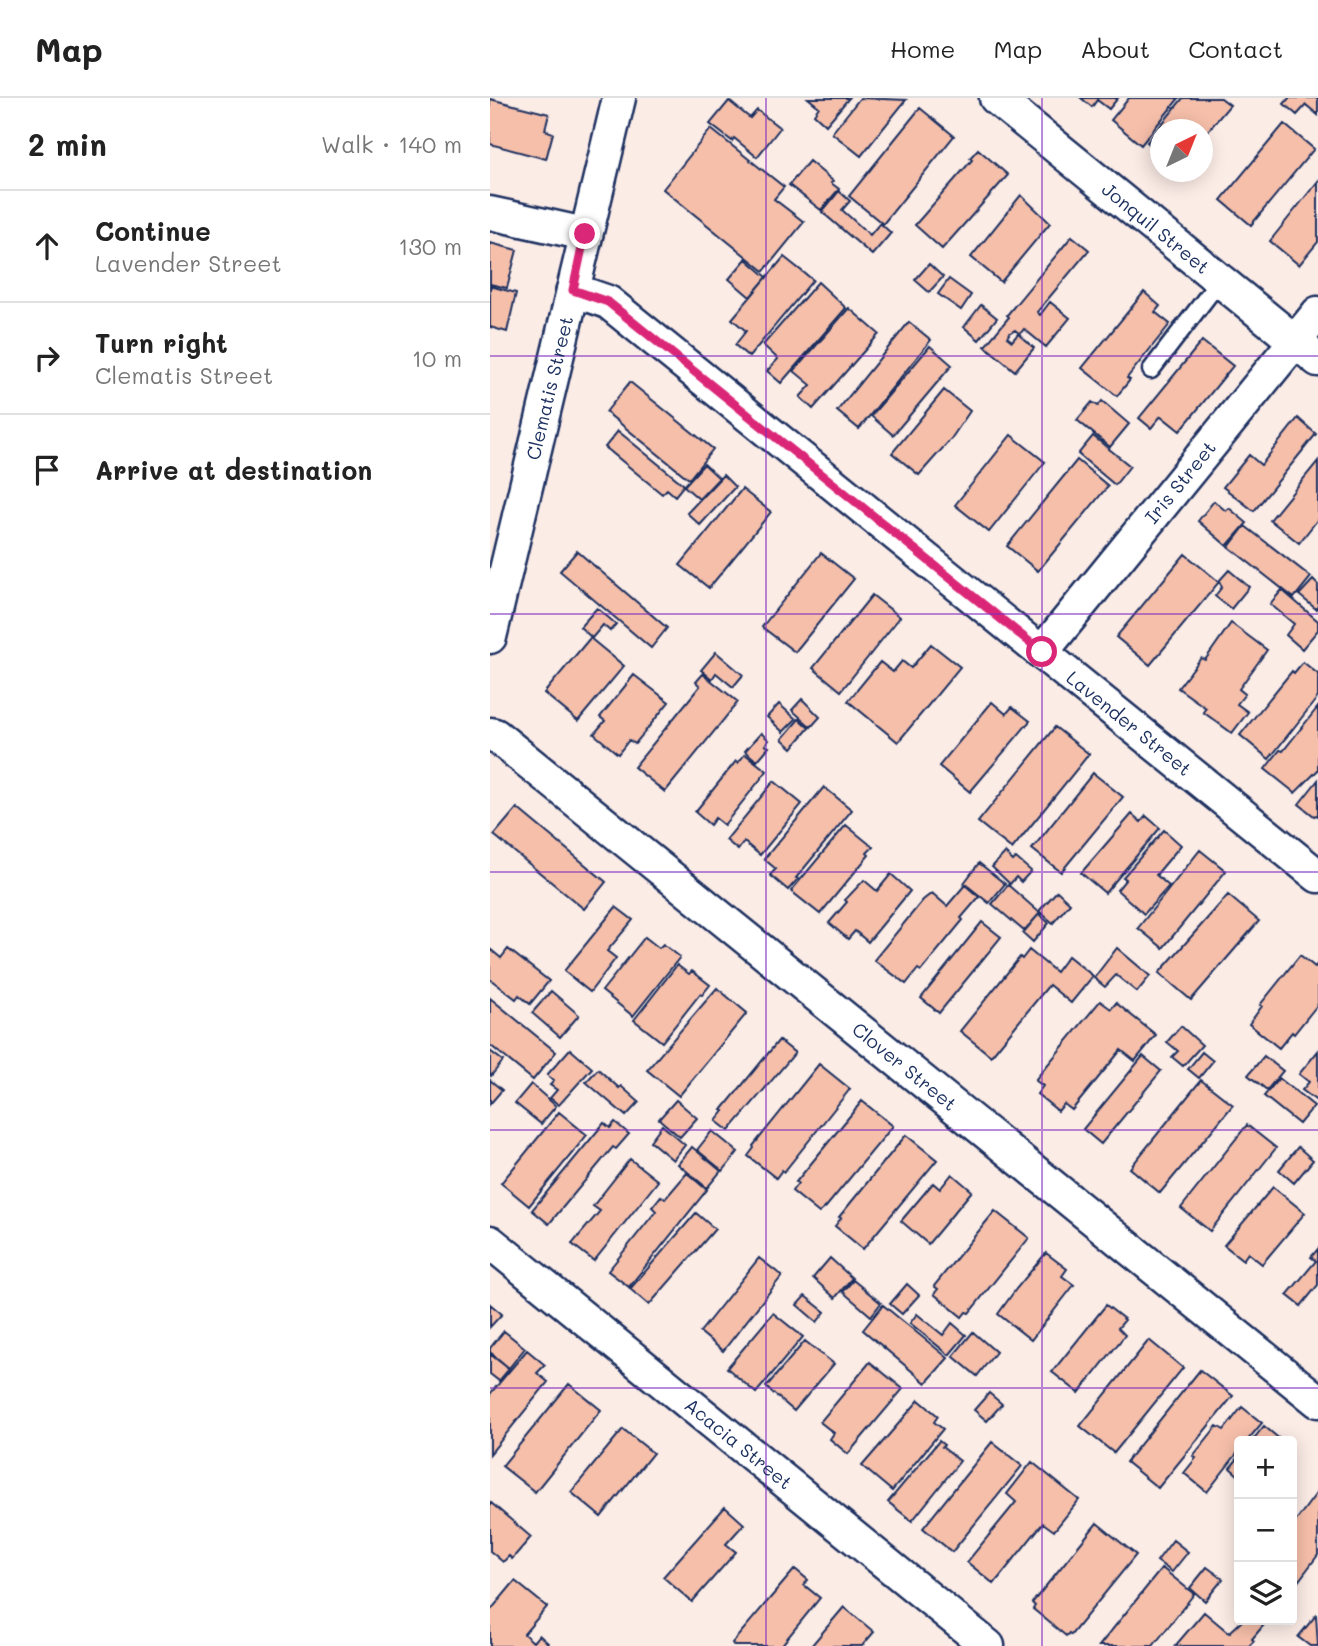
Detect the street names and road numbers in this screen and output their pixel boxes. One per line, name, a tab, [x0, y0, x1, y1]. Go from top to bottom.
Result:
street label: Jonquil Street	[1097, 176, 1215, 279]
street label: Clematis Street	[520, 313, 578, 462]
street label: Iris Street	[1139, 435, 1221, 528]
street label: Lavender Street	[1062, 665, 1197, 781]
street label: Clover Street	[847, 1016, 962, 1116]
street label: Acacia Street	[680, 1392, 798, 1494]

